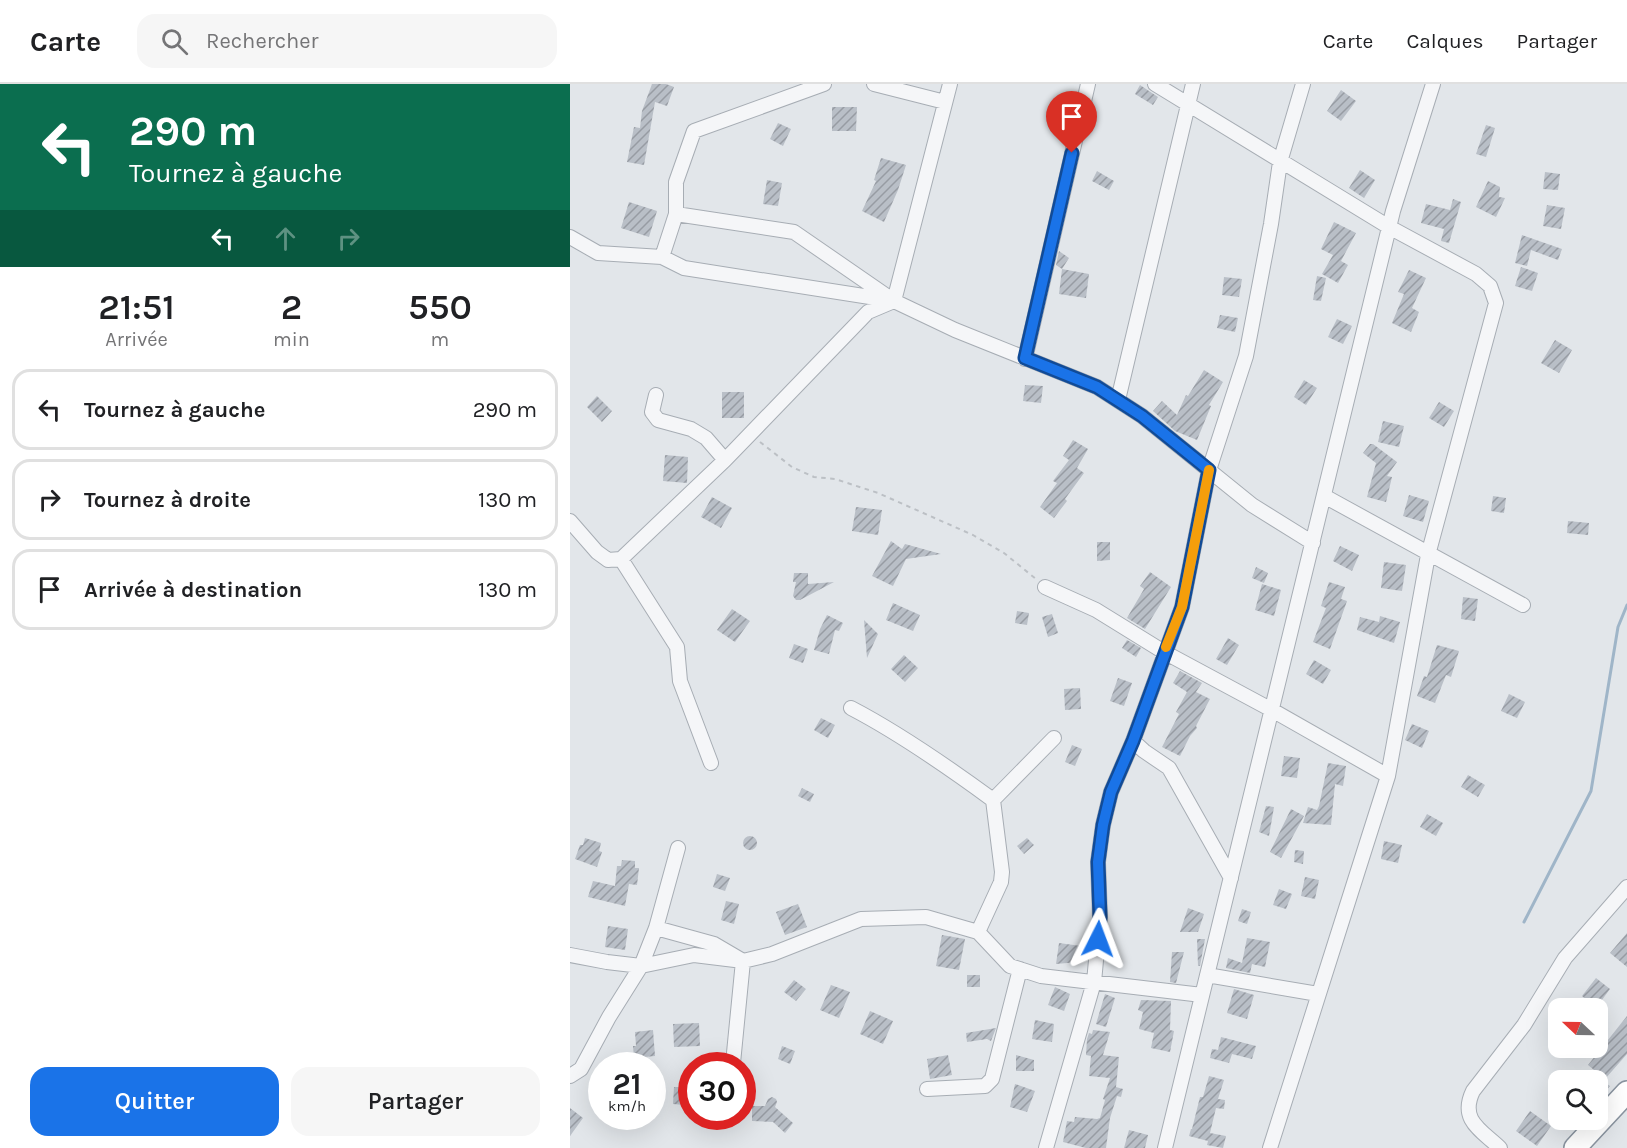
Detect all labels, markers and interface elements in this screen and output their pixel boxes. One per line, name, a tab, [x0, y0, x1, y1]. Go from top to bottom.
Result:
search box	[137, 14, 557, 68]
text: Carte	[30, 25, 101, 58]
icon: search	[158, 25, 191, 58]
text: Rechercher	[206, 28, 319, 54]
text: Carte	[1323, 29, 1373, 53]
text: Calques	[1406, 29, 1484, 53]
text: Partager	[1517, 29, 1597, 53]
pin	[1046, 91, 1097, 153]
icon: arrive	[1055, 100, 1088, 133]
text: 290 m	[129, 106, 257, 156]
icon: left	[30, 108, 108, 186]
text: Tournez à gauche	[129, 157, 342, 189]
icon: left	[206, 222, 239, 255]
icon: ahead	[269, 222, 302, 255]
icon: right	[332, 222, 365, 255]
text: 21:51	[98, 286, 175, 328]
text: 2	[281, 286, 302, 328]
text: 550	[408, 286, 472, 328]
text: Arrivée	[105, 328, 168, 351]
text: min	[273, 328, 310, 351]
text: m	[431, 328, 449, 351]
icon: left	[33, 393, 66, 426]
text: Tournez à gauche	[84, 397, 265, 423]
text: 290 m	[473, 397, 537, 423]
icon: right	[33, 483, 66, 516]
text: Tournez à droite	[84, 487, 251, 513]
text: 130 m	[478, 487, 537, 513]
icon: arrive	[33, 573, 66, 606]
text: Arrivée à destination	[84, 577, 302, 603]
text: 130 m	[478, 577, 537, 603]
position arrow	[1066, 907, 1130, 971]
north arrow	[1548, 998, 1608, 1058]
map controls	[1548, 998, 1608, 1130]
speed limit sign: 30	[678, 1052, 756, 1130]
text: 21	[613, 1066, 641, 1102]
button: Quitter	[30, 1067, 279, 1136]
button: Partager	[291, 1067, 540, 1136]
button: search	[1548, 1070, 1608, 1130]
text: km/h	[608, 1097, 646, 1115]

